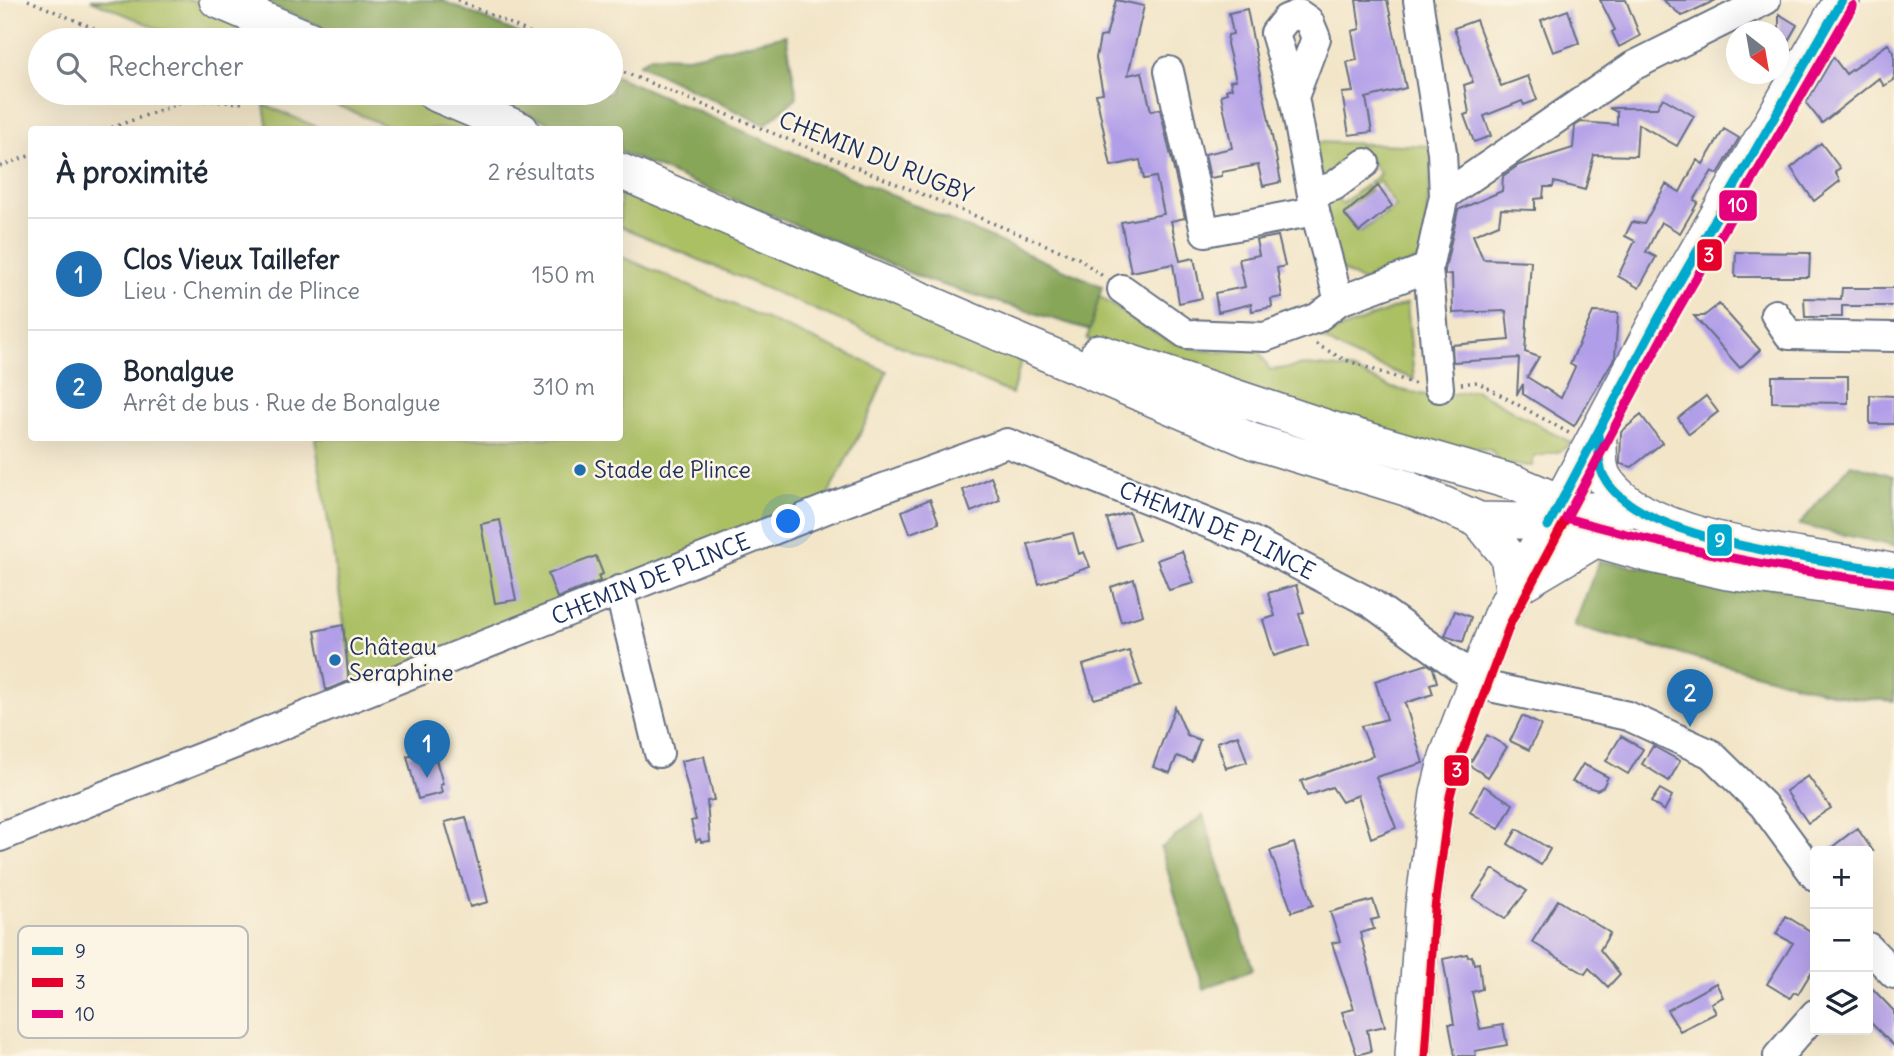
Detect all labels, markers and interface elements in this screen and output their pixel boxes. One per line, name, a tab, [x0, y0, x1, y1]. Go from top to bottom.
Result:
north arrow	[1726, 21, 1789, 84]
search box	[28, 28, 623, 105]
icon: search	[52, 48, 90, 86]
text: Rechercher	[108, 50, 244, 83]
street label: CHEMIN DU RUGBY	[775, 104, 978, 209]
text: À proximité	[56, 153, 208, 191]
text: 2 résultats	[488, 157, 595, 186]
line badge: 10	[1718, 189, 1758, 222]
text: 10	[1728, 193, 1748, 217]
line badge: 3	[1696, 238, 1723, 272]
text: Clos Vieux Taillefer	[123, 243, 340, 276]
text: 3	[1704, 243, 1714, 267]
text: 1	[74, 260, 84, 289]
text: 150 m	[532, 260, 595, 289]
text: Lieu · Chemin de Plince	[123, 276, 360, 305]
text: Bonalgue	[123, 355, 234, 388]
text: 2	[73, 372, 85, 401]
text: 310 m	[532, 372, 595, 401]
text: Arrêt de bus · Rue de Bonalgue	[123, 388, 441, 417]
place label: Stade de Plince	[594, 455, 751, 484]
marker: Stade de Plince	[572, 462, 588, 478]
street label: CHEMIN DE PLINCE	[1115, 474, 1320, 585]
your location	[771, 504, 805, 538]
line badge: 9	[1706, 523, 1733, 557]
street label: CHEMIN DE PLINCE	[547, 526, 754, 631]
text: 9	[1715, 528, 1726, 552]
place label: Château Seraphine	[349, 632, 454, 687]
marker: Château Seraphine	[327, 652, 343, 668]
pin: 2	[1667, 669, 1713, 727]
pin: 1	[404, 720, 450, 778]
line badge: 3	[1443, 754, 1470, 787]
text: 3	[1452, 758, 1462, 782]
map controls	[1810, 846, 1873, 1035]
button: +	[1810, 846, 1873, 909]
button: −	[1810, 909, 1873, 972]
legend	[18, 926, 248, 1038]
text: 9	[75, 939, 86, 963]
text: 3	[75, 970, 86, 994]
button: layers	[1810, 972, 1873, 1035]
text: 10	[75, 1002, 95, 1026]

